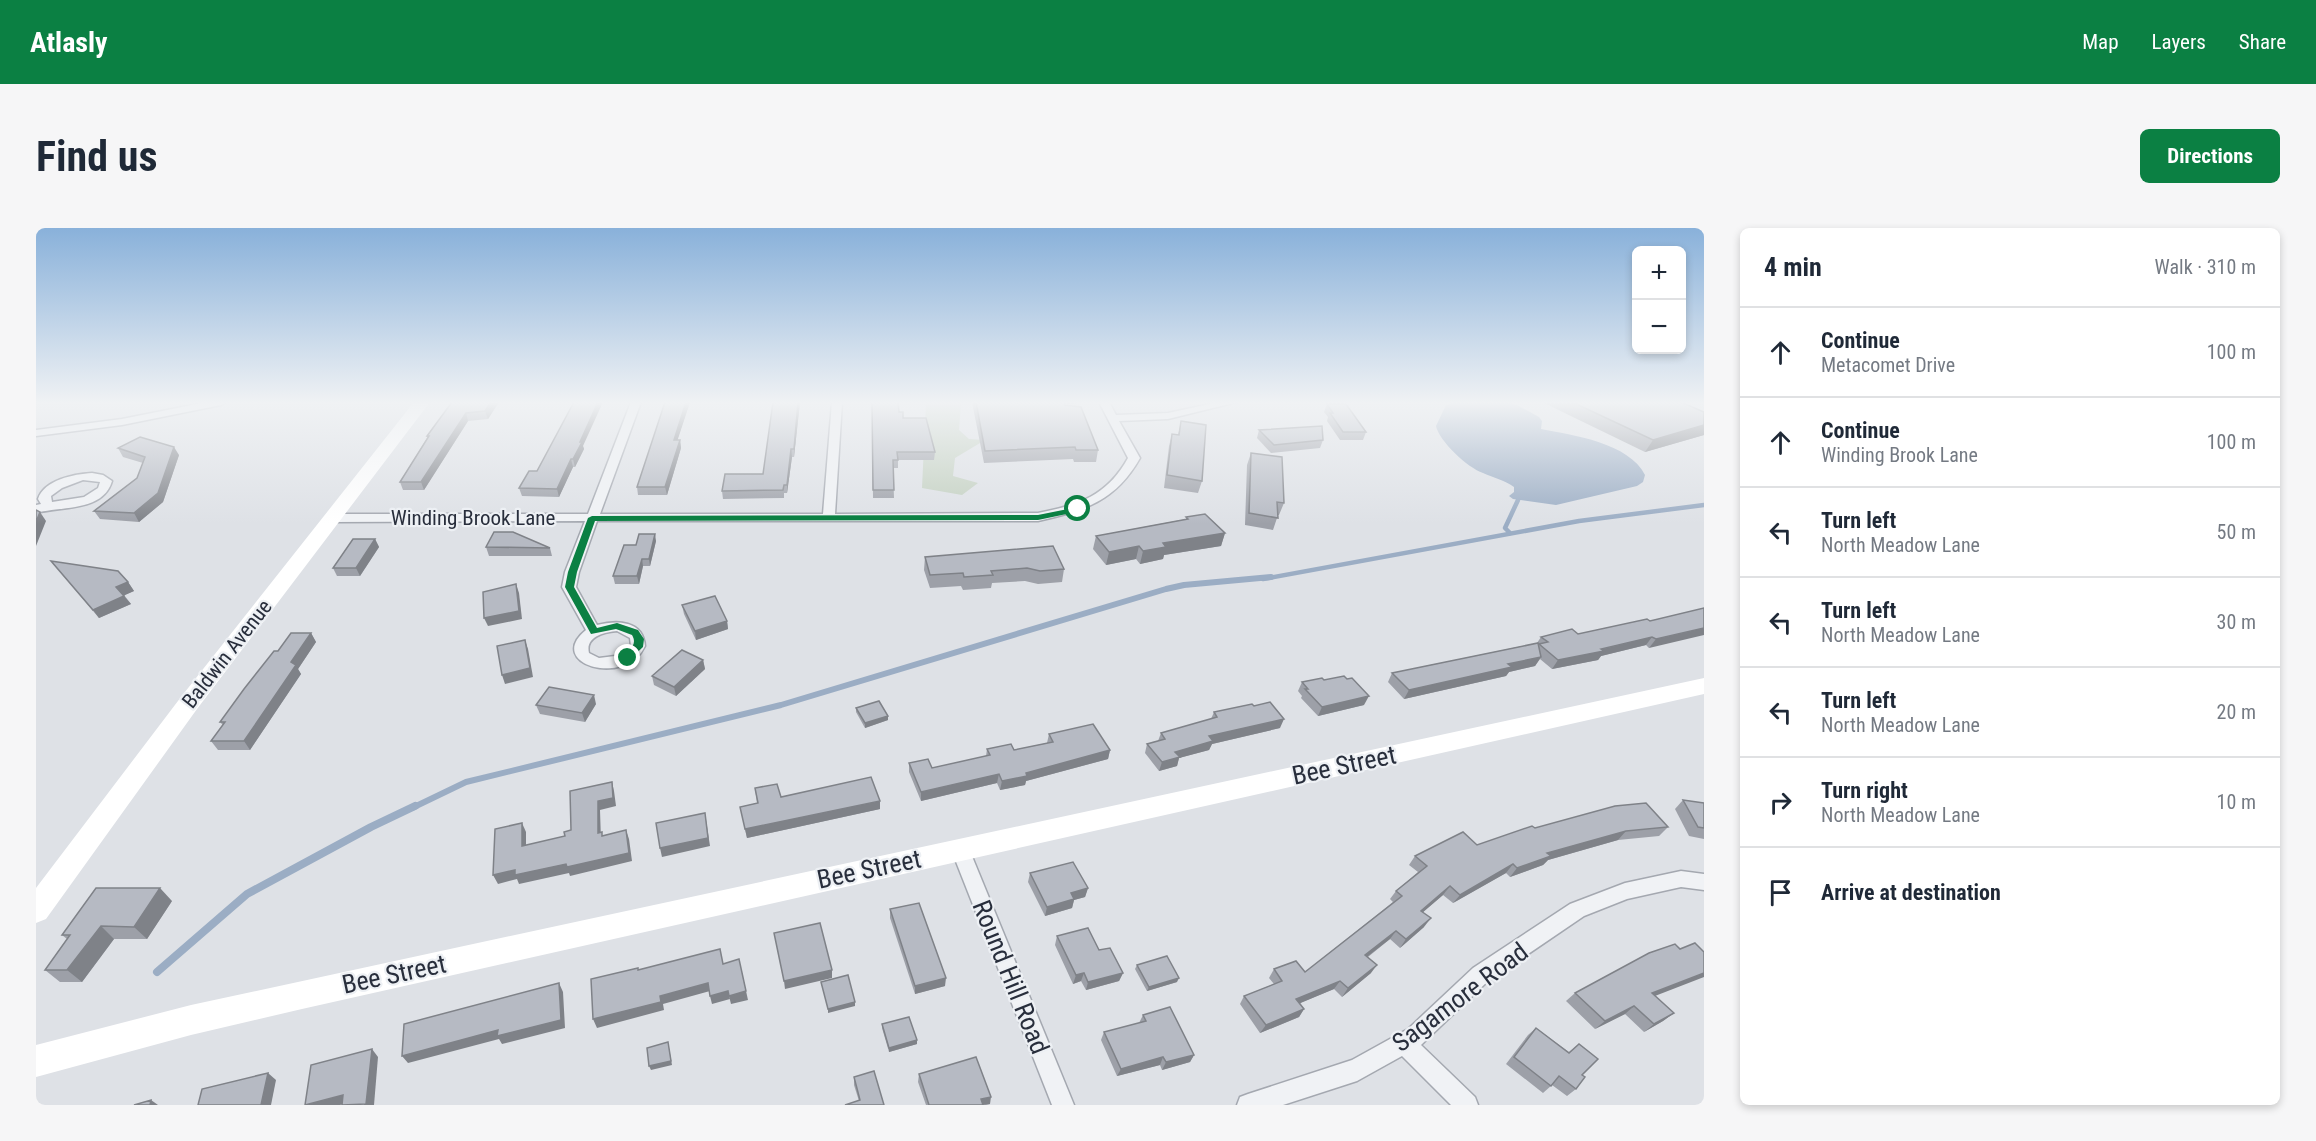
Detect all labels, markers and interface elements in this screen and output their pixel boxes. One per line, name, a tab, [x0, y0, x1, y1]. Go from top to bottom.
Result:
text: Atlasly	[30, 26, 108, 59]
text: Map	[2082, 30, 2119, 54]
text: Layers	[2152, 30, 2206, 54]
text: Share	[2239, 30, 2286, 54]
button: Directions	[2140, 129, 2280, 183]
text: Find us	[36, 132, 157, 181]
map controls	[1632, 246, 1686, 354]
button: +	[1632, 246, 1686, 300]
text: 4 min	[1764, 252, 1822, 282]
text: Walk · 310 m	[2155, 255, 2256, 279]
button: −	[1632, 300, 1686, 354]
text: Continue	[1821, 328, 1900, 353]
icon: ahead	[1764, 336, 1797, 369]
text: 100 m	[2207, 340, 2256, 364]
text: Metacomet Drive	[1821, 353, 1955, 377]
text: Continue	[1821, 418, 1900, 443]
icon: ahead	[1764, 426, 1797, 459]
text: 100 m	[2207, 430, 2256, 454]
text: Winding Brook Lane	[1821, 443, 1978, 467]
route start	[1064, 495, 1090, 521]
street label: Winding Brook Lane	[391, 506, 555, 530]
text: Turn left	[1821, 508, 1896, 533]
icon: left	[1764, 516, 1797, 549]
text: 50 m	[2217, 520, 2256, 544]
text: North Meadow Lane	[1821, 533, 1980, 557]
street label: Baldwin Avenue	[177, 595, 277, 713]
text: Turn left	[1821, 598, 1896, 623]
icon: left	[1764, 606, 1797, 639]
text: 30 m	[2217, 610, 2256, 634]
text: North Meadow Lane	[1821, 623, 1980, 647]
route end	[614, 644, 640, 670]
text: Turn left	[1821, 688, 1896, 713]
icon: left	[1764, 696, 1797, 729]
text: 20 m	[2217, 700, 2256, 724]
text: North Meadow Lane	[1821, 713, 1980, 737]
street label: Bee Street	[1289, 739, 1399, 791]
text: Turn right	[1821, 778, 1908, 803]
icon: right	[1764, 786, 1797, 819]
text: 10 m	[2217, 790, 2256, 814]
text: North Meadow Lane	[1821, 803, 1980, 827]
street label: Bee Street	[814, 843, 924, 895]
icon: arrive	[1764, 876, 1797, 909]
text: Arrive at destination	[1821, 880, 2001, 905]
street label: Round Hill Road	[967, 896, 1055, 1058]
street label: Sagamore Road	[1386, 936, 1534, 1058]
street label: Bee Street	[339, 948, 449, 1000]

